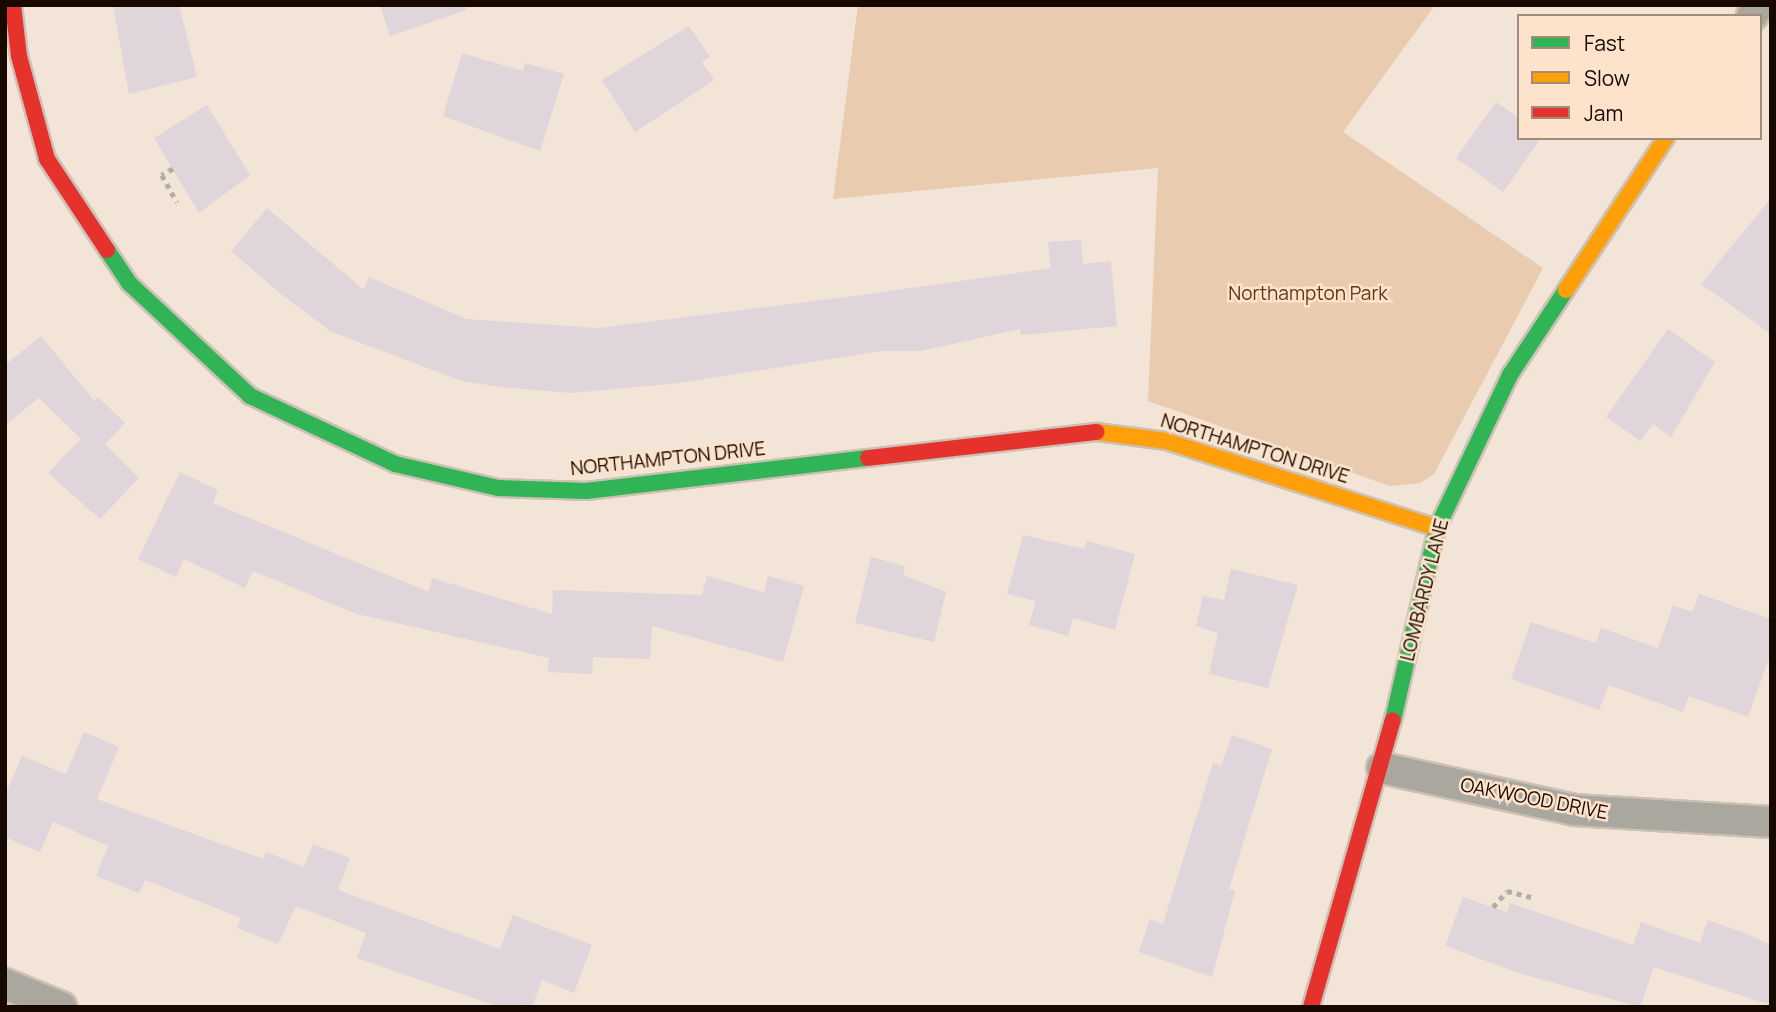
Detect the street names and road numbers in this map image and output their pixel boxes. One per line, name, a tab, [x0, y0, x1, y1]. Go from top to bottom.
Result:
street label: NORTHAMPTON DRIVE	[1158, 409, 1352, 489]
street label: NORTHAMPTON DRIVE	[569, 437, 767, 481]
street label: LOMBARDY LANE	[1396, 516, 1454, 664]
street label: OAKWOOD DRIVE	[1458, 774, 1610, 824]

